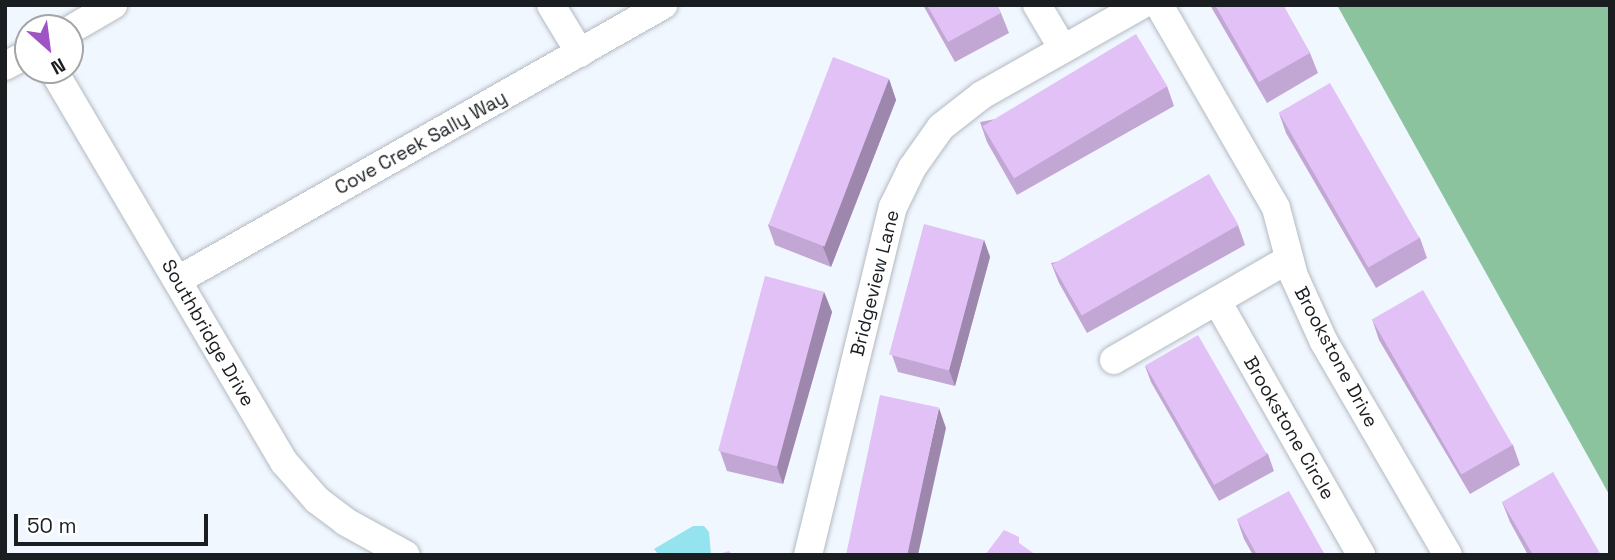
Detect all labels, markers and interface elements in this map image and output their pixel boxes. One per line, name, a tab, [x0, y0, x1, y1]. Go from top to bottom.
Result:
north arrow	[14, 14, 84, 84]
text: N	[47, 52, 70, 80]
street label: Cove Creek Sally Way	[331, 86, 511, 200]
street label: Bridgeview Lane	[846, 208, 904, 358]
street label: Southbridge Drive	[157, 256, 259, 410]
street label: Brookstone Drive	[1289, 283, 1383, 431]
street label: Brookstone Circle	[1239, 352, 1339, 504]
scale bar	[18, 500, 212, 544]
text: 50 m	[27, 512, 77, 539]

